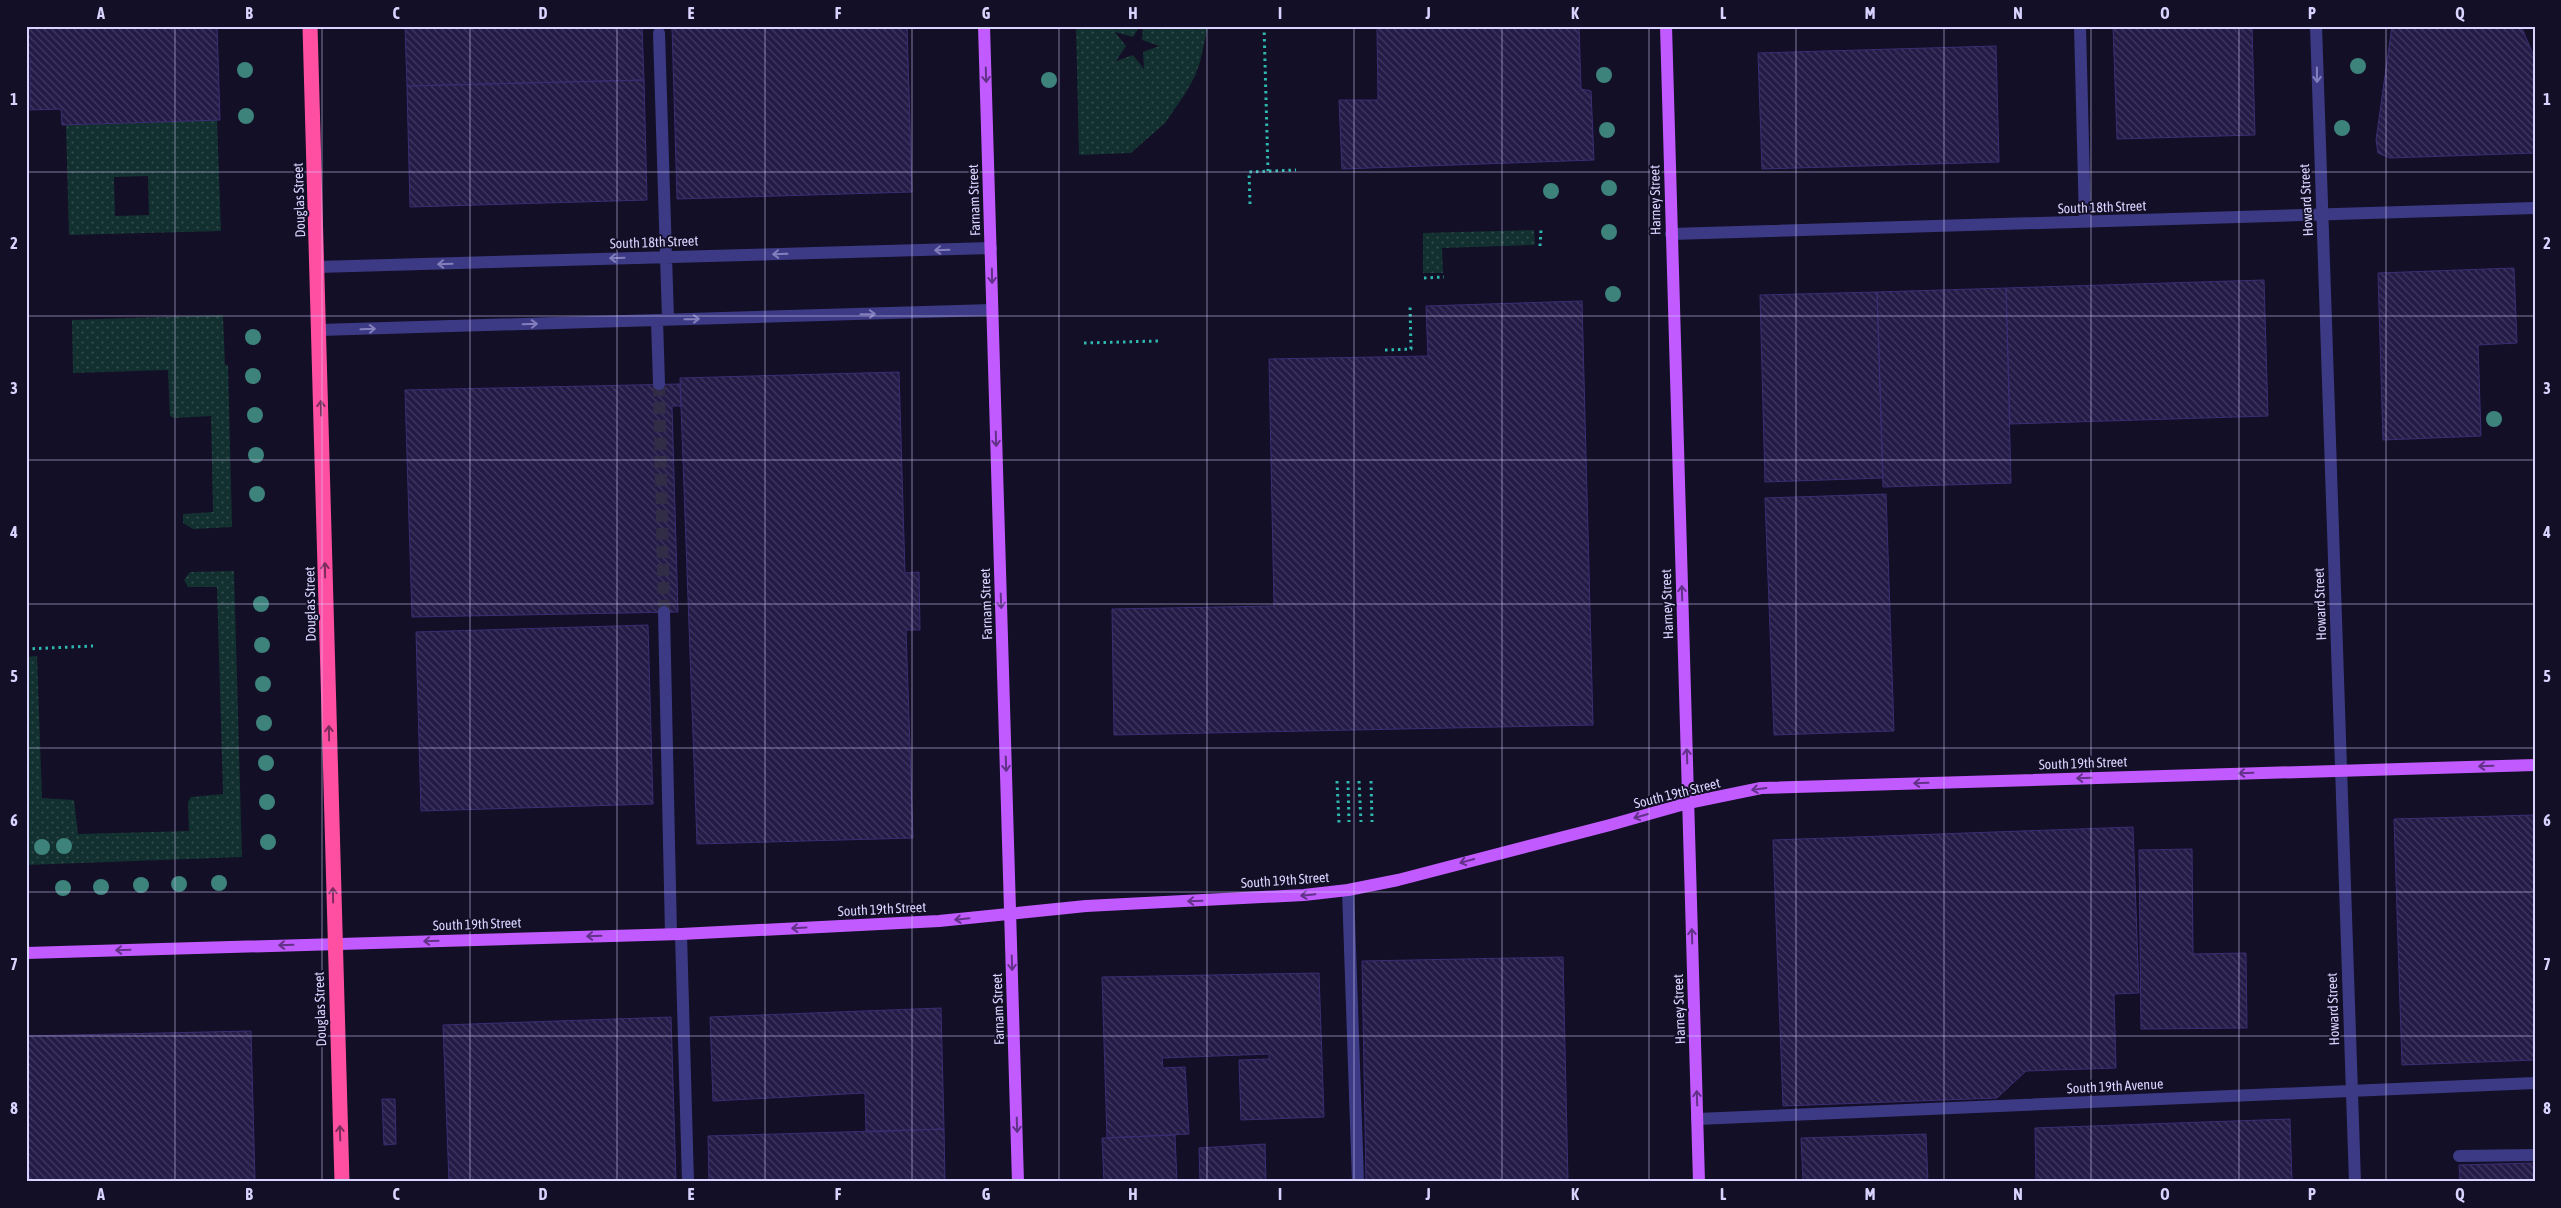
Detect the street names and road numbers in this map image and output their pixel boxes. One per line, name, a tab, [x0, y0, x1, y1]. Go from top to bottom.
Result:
street label: Douglas Street	[290, 162, 308, 238]
street label: Howard Street	[2296, 163, 2316, 237]
street label: Farnam Street	[965, 164, 983, 236]
street label: Harney Street	[1646, 165, 1664, 235]
street label: South 18th Street	[2057, 197, 2147, 217]
street label: South 18th Street	[609, 232, 699, 252]
street label: Douglas Street	[301, 566, 319, 642]
street label: Howard Street	[2311, 567, 2329, 641]
street label: Farnam Street	[977, 568, 995, 640]
street label: Harney Street	[1658, 569, 1676, 639]
street label: South 19th Street	[2038, 753, 2128, 773]
street label: South 19th Street	[1632, 775, 1722, 811]
street label: South 19th Street	[1240, 869, 1330, 891]
street label: South 19th Street	[837, 899, 927, 919]
street label: South 19th Street	[432, 914, 522, 934]
street label: Douglas Street	[311, 971, 329, 1047]
street label: Howard Street	[2324, 972, 2342, 1046]
street label: Farnam Street	[989, 973, 1007, 1045]
street label: Harney Street	[1670, 974, 1688, 1044]
street label: South 19th Avenue	[2066, 1075, 2164, 1097]

